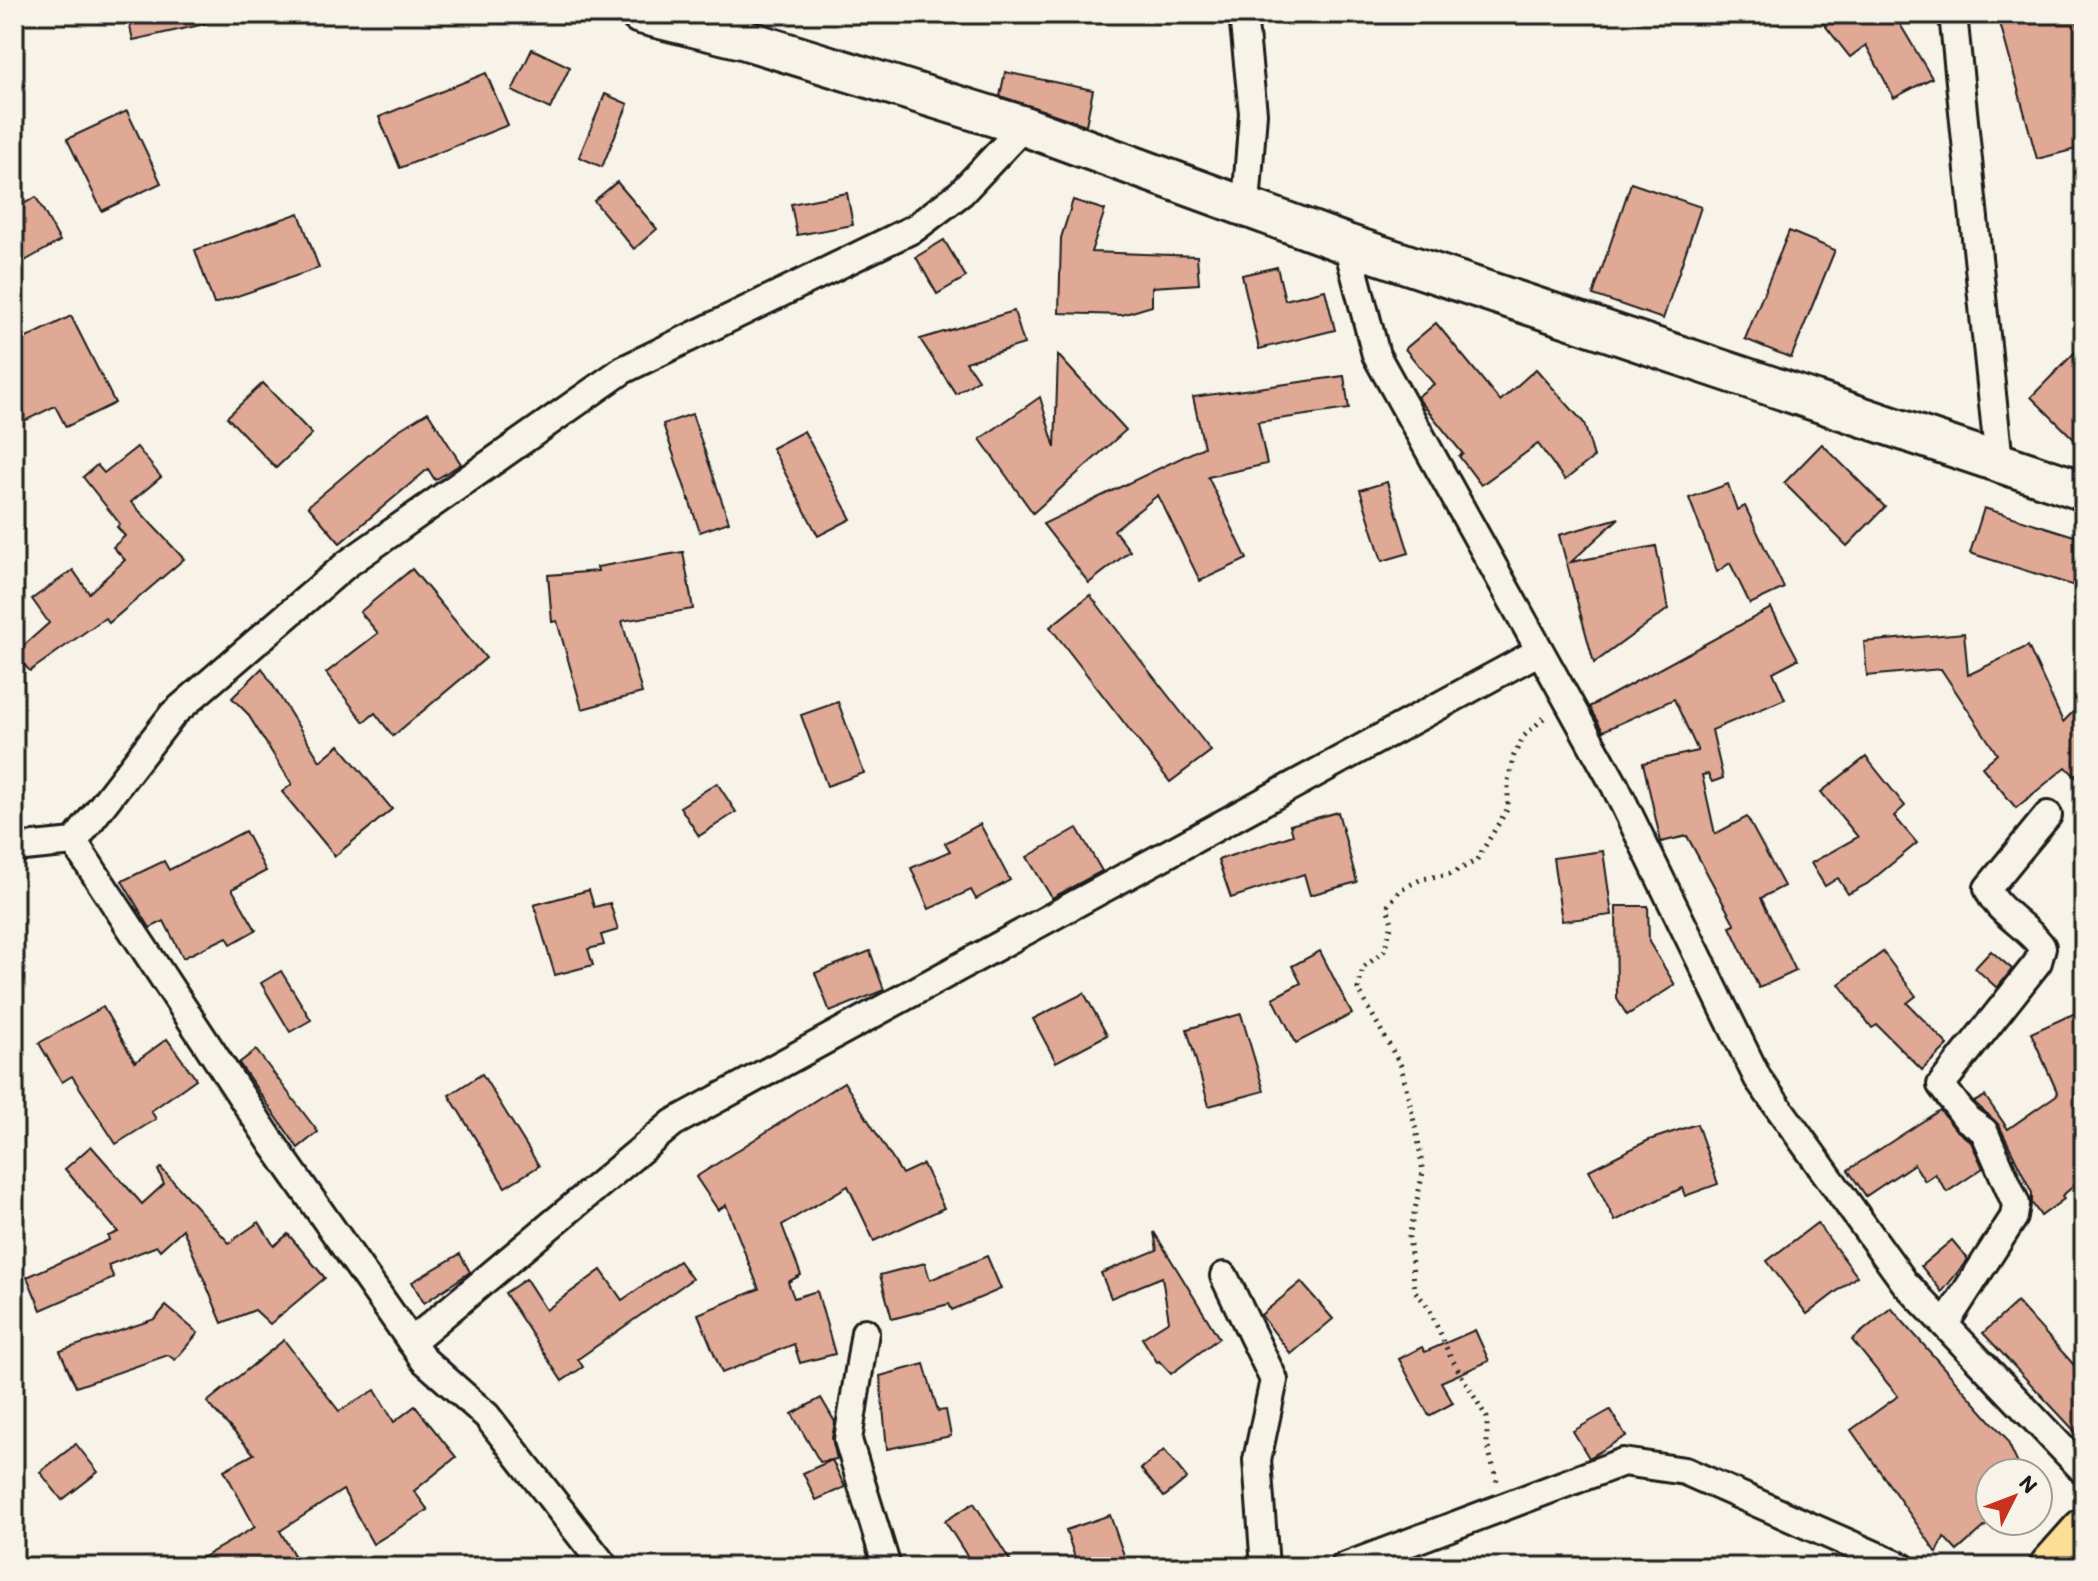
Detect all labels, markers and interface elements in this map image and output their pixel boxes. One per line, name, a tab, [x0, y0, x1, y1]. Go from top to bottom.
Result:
north arrow	[1974, 1457, 2054, 1537]
text: N	[2013, 1469, 2043, 1499]

